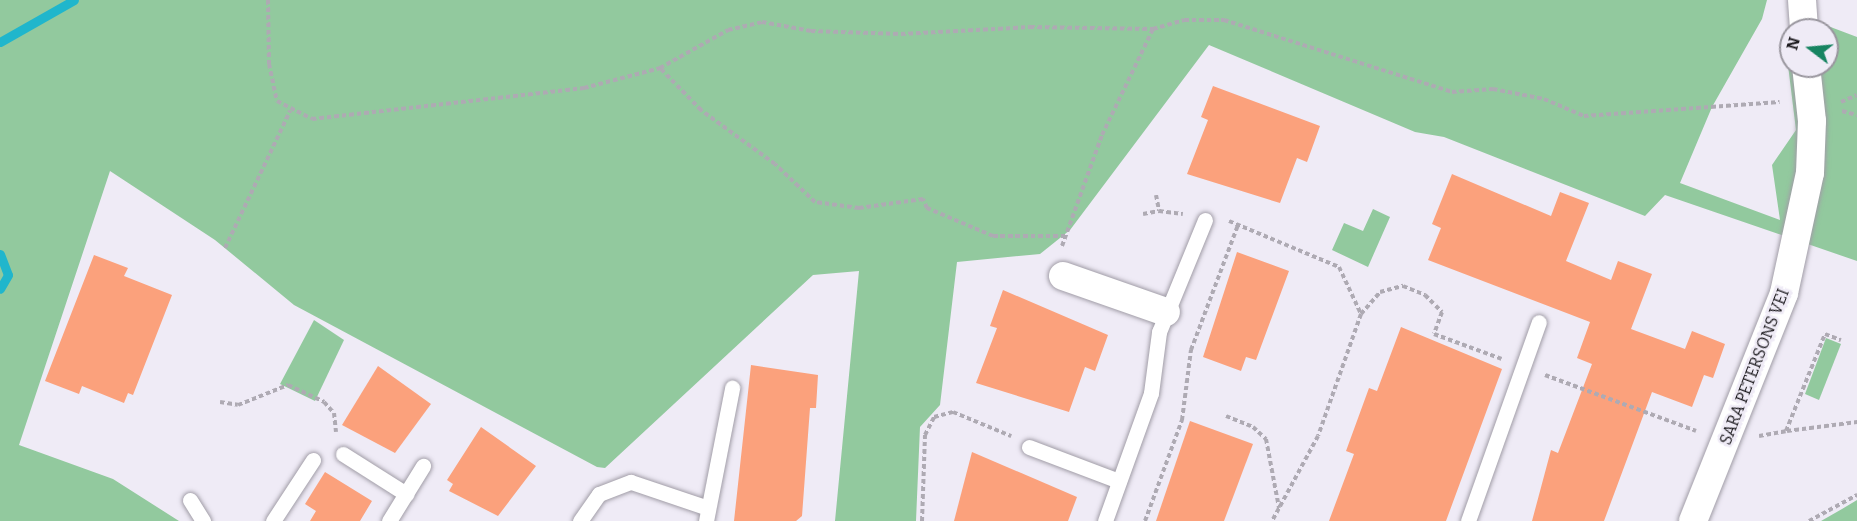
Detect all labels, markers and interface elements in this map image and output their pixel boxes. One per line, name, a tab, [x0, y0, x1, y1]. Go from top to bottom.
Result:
north arrow	[1779, 18, 1839, 78]
text: N	[1782, 35, 1804, 52]
street label: SARA PETERSONS VEI	[1716, 286, 1794, 448]

